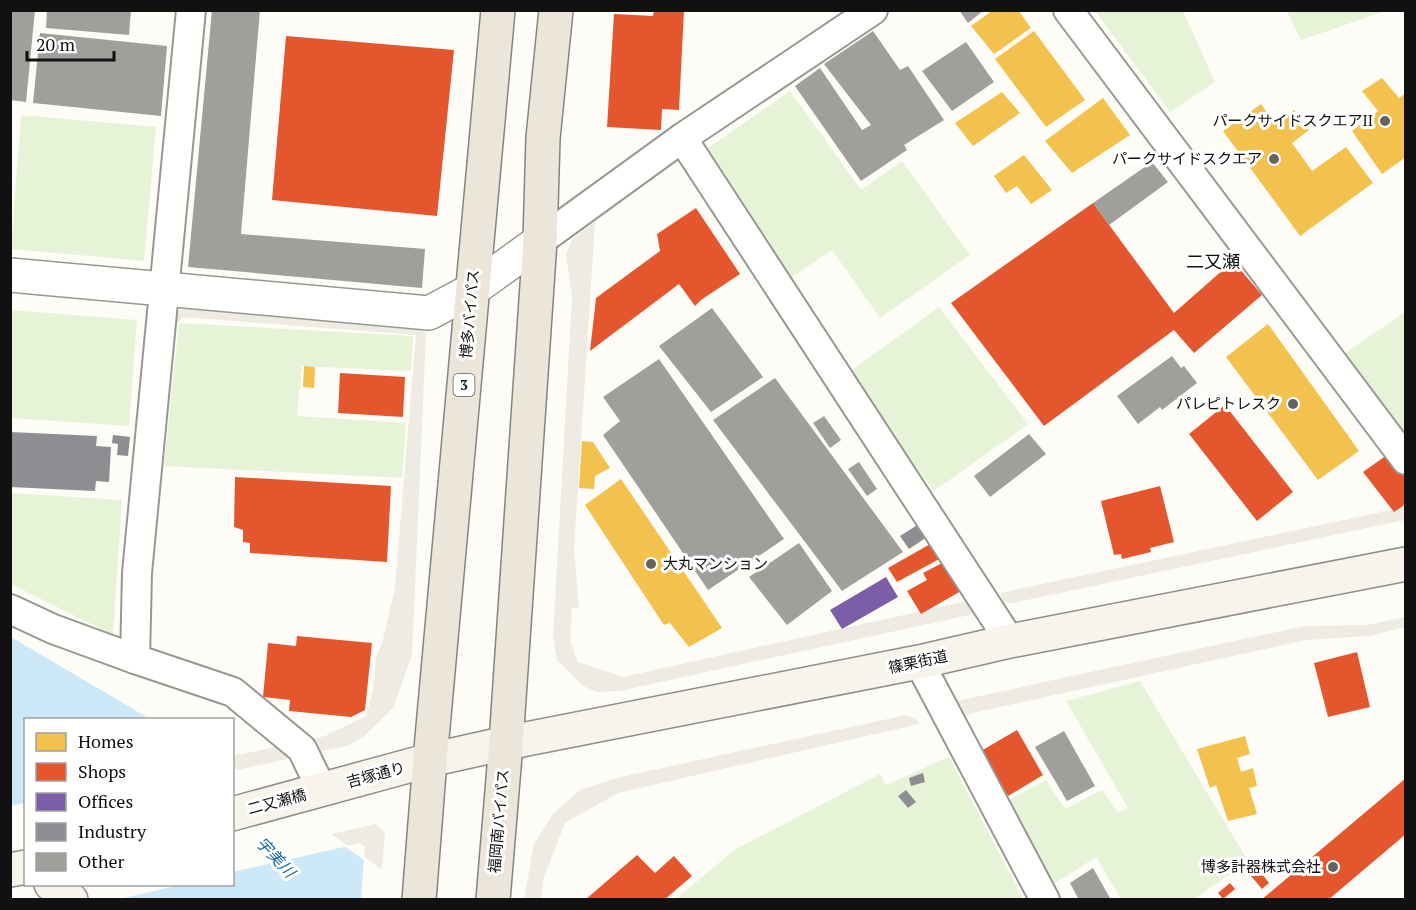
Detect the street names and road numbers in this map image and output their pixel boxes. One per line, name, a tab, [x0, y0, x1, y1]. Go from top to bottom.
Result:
street label: 博多バイパス	[455, 268, 483, 359]
road number: 3	[454, 374, 474, 396]
street label: 篠栗街道	[886, 645, 949, 677]
street label: 吉塚通り	[344, 757, 407, 791]
street label: 福岡南バイパス	[483, 768, 513, 874]
street label: 二又瀬橋	[245, 784, 308, 818]

